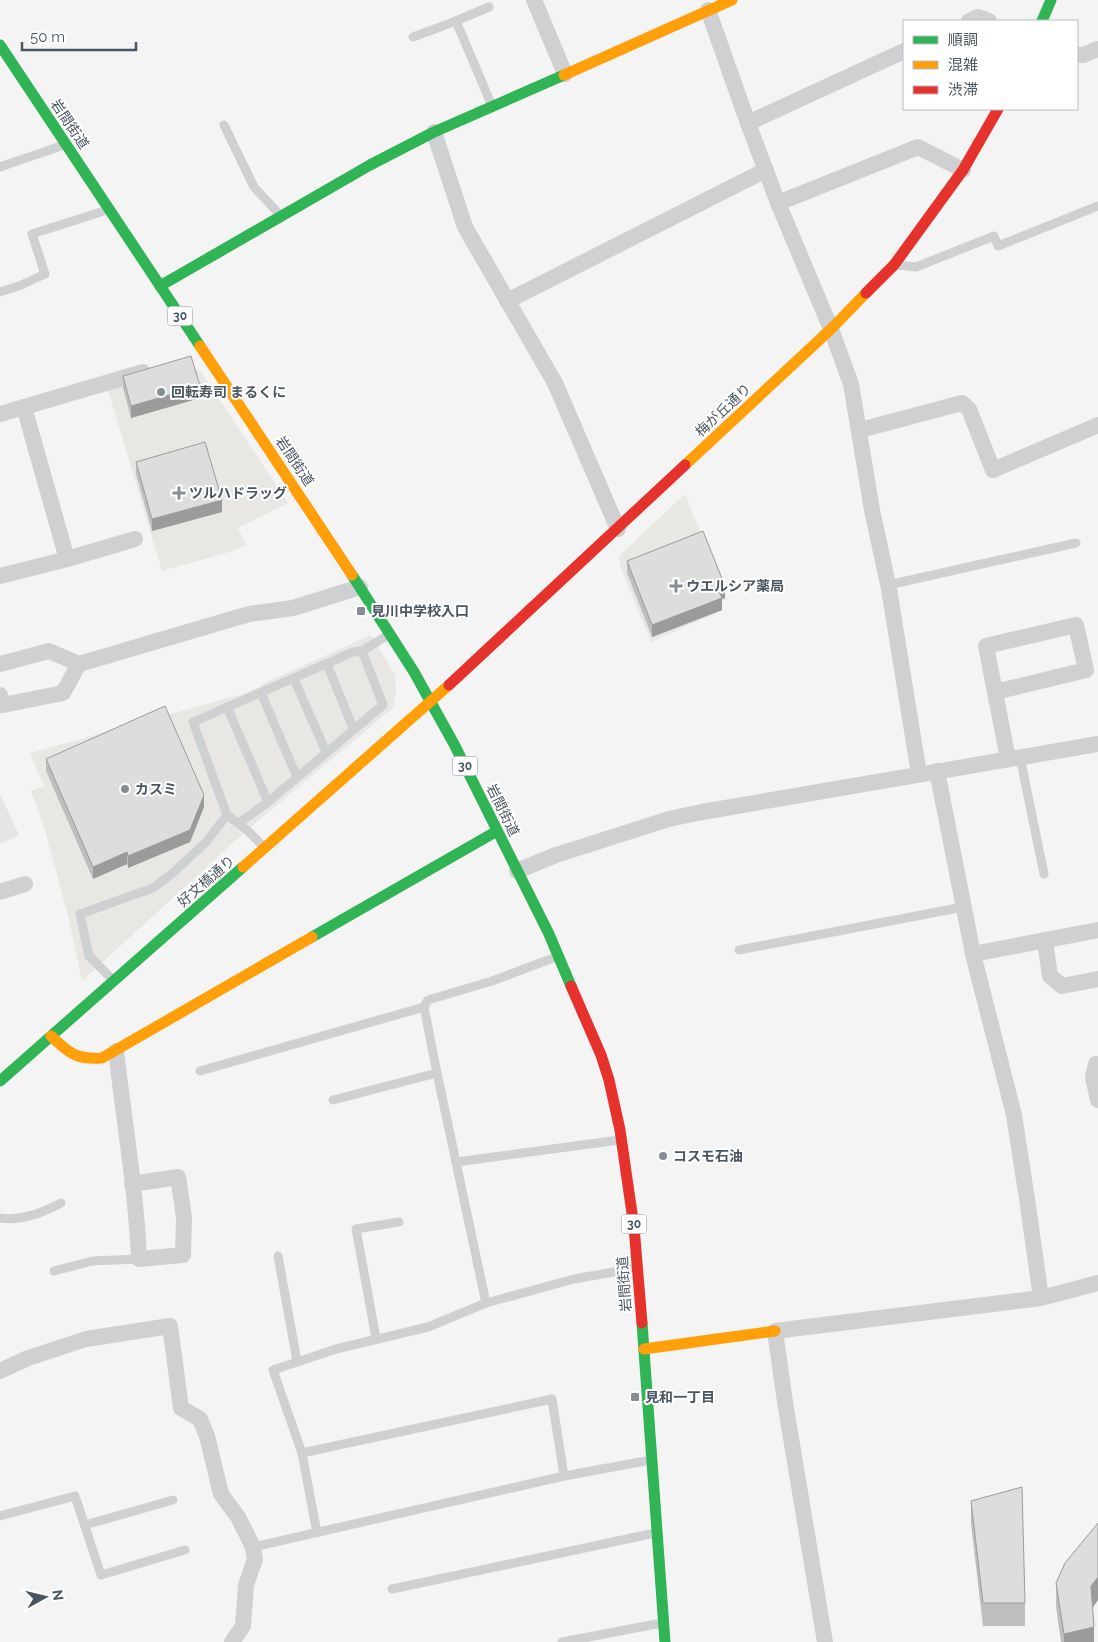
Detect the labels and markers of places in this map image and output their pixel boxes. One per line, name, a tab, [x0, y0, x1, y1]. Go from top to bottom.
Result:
place label: 回転寿司 まるくに	[171, 384, 286, 400]
marker: 回転寿司 まるくに	[155, 386, 167, 398]
place label: ツルハドラッグ	[189, 485, 287, 501]
marker: ツルハドラッグ	[173, 487, 185, 499]
place label: ウエルシア薬局	[686, 578, 784, 594]
marker: ウエルシア薬局	[670, 580, 682, 592]
place label: 見川中学校入口	[371, 603, 469, 619]
marker: 見川中学校入口	[355, 605, 367, 617]
place label: カスミ	[135, 781, 177, 797]
marker: カスミ	[119, 783, 131, 795]
place label: コスモ石油	[673, 1148, 743, 1164]
marker: コスモ石油	[657, 1150, 669, 1162]
place label: 見和一丁目	[645, 1389, 715, 1405]
marker: 見和一丁目	[629, 1391, 641, 1403]

